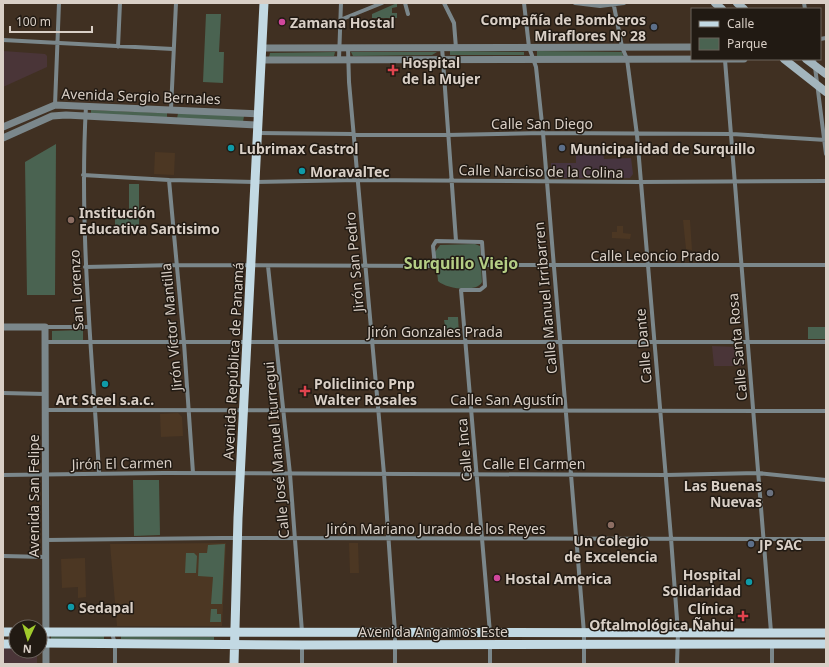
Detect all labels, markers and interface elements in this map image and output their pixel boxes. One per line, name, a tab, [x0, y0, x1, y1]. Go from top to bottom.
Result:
scale bar	[10, 8, 92, 34]
legend	[691, 8, 821, 60]
place label: Compañía de Bomberos Miraflores Nº 28	[481, 10, 646, 45]
text: 100 m	[16, 13, 51, 30]
place label: Zamana Hostal	[290, 13, 395, 32]
text: Calle	[727, 15, 755, 32]
marker: Zamana Hostal	[277, 17, 287, 27]
marker: Compañía de Bomberos Miraflores Nº 28	[649, 22, 659, 32]
text: Parque	[727, 35, 768, 52]
place label: Hospital de la Mujer	[402, 53, 481, 88]
marker: Hospital de la Mujer	[387, 64, 399, 76]
street label: Avenida Sergio Bernales	[61, 84, 221, 108]
street label: Calle San Diego	[491, 114, 593, 133]
place label: Lubrimax Castrol	[239, 139, 358, 158]
place label: Municipalidad de Surquillo	[570, 139, 755, 158]
marker: Lubrimax Castrol	[226, 143, 236, 153]
marker: Municipalidad de Surquillo	[557, 143, 567, 153]
street label: Calle Narciso de la Colina	[458, 160, 624, 182]
place label: MoravalTec	[310, 162, 390, 181]
marker: MoravalTec	[297, 166, 307, 176]
place label: Institución Educativa Santisimo	[79, 203, 220, 238]
street label: Jirón San Pedro	[340, 211, 368, 315]
marker: Institución Educativa Santisimo	[66, 215, 76, 225]
street label: Calle Manuel Irribarren	[529, 221, 561, 375]
street label: Calle Leoncio Prado	[590, 246, 720, 265]
street label: San Lorenzo	[64, 249, 88, 331]
district label: Surquillo Viejo	[404, 252, 518, 274]
street label: Jirón Víctor Mantilla	[156, 262, 186, 394]
street label: Avenida República de Panamá	[218, 262, 248, 460]
street label: Calle Santa Rosa	[723, 292, 751, 402]
street label: Calle Dante	[630, 308, 656, 384]
street label: Jirón Gonzales Prada	[365, 322, 503, 341]
street label: Calle José Manuel Iturregui	[259, 361, 293, 539]
place label: Policlinico Pnp Walter Rosales	[314, 374, 417, 409]
marker: Art Steel s.a.c.	[100, 379, 110, 389]
marker: Policlinico Pnp Walter Rosales	[299, 385, 311, 397]
place label: Art Steel s.a.c.	[56, 390, 154, 409]
street label: Calle San Agustín	[450, 390, 564, 409]
street label: Calle Inca	[452, 418, 476, 482]
street label: Avenida San Felipe	[24, 434, 43, 558]
street label: Jirón El Carmen	[69, 453, 173, 473]
street label: Calle El Carmen	[483, 454, 585, 473]
place label: Las Buenas Nuevas	[684, 476, 762, 511]
marker: Las Buenas Nuevas	[765, 488, 775, 498]
street label: Jirón Mariano Jurado de los Reyes	[324, 519, 546, 538]
marker: Un Colegio de Excelencia	[606, 520, 616, 530]
place label: Un Colegio de Excelencia	[564, 531, 658, 566]
place label: JP SAC	[757, 535, 802, 554]
marker: JP SAC	[746, 539, 756, 549]
place label: Hospital Solidaridad	[662, 565, 741, 600]
place label: Hostal America	[505, 569, 612, 588]
marker: Hostal America	[492, 573, 502, 583]
marker: Hospital Solidaridad	[744, 577, 754, 587]
place label: Sedapal	[79, 598, 134, 617]
place label: Clínica Oftalmológica Ñahui	[589, 599, 734, 634]
marker: Sedapal	[66, 602, 76, 612]
marker: Clínica Oftalmológica Ñahui	[737, 610, 749, 622]
north arrow	[8, 619, 48, 659]
street label: Avenida Angamos Este	[358, 622, 508, 641]
text: N	[22, 642, 32, 657]

